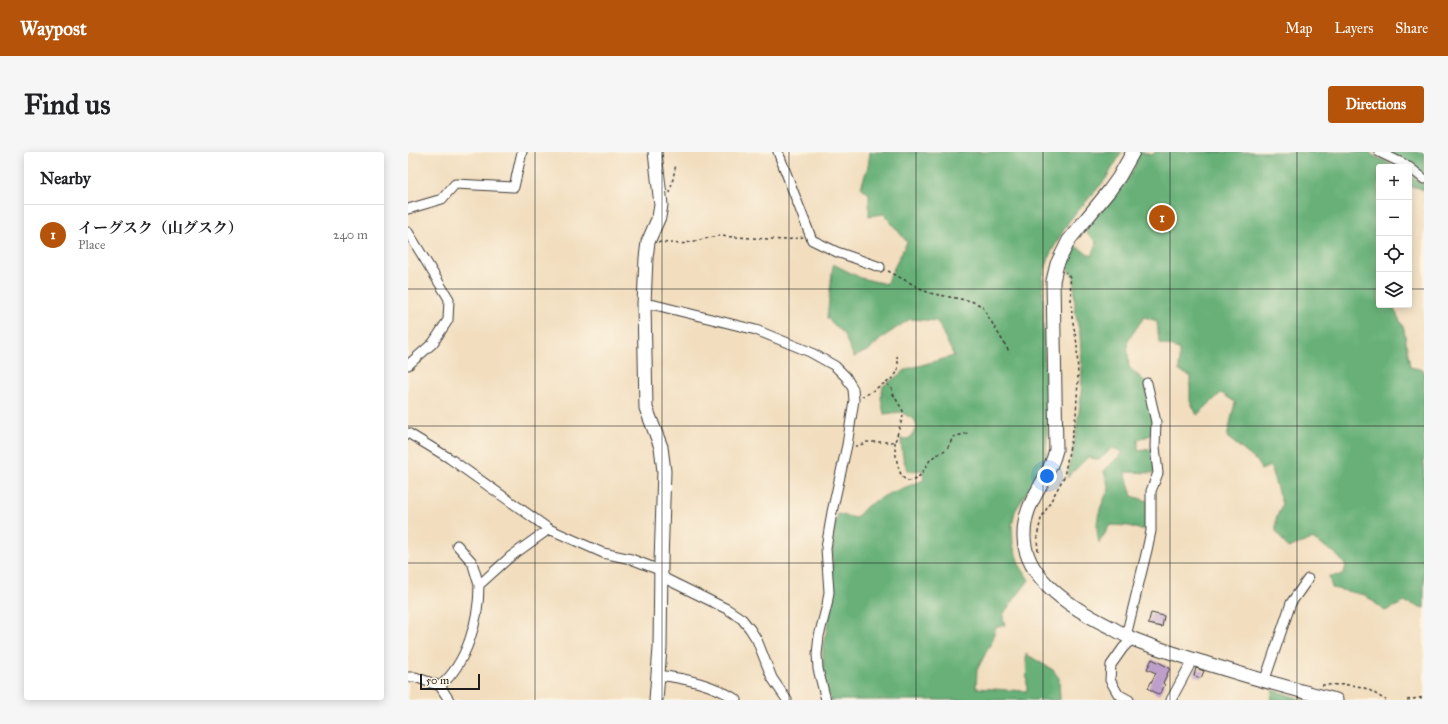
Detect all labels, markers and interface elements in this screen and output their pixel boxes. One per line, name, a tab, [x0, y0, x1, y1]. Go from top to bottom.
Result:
text: Waypost	[20, 17, 87, 40]
text: Map	[1285, 20, 1313, 37]
text: Layers	[1335, 20, 1373, 37]
text: Share	[1395, 20, 1428, 37]
button: Directions	[1328, 86, 1424, 123]
text: Find us	[24, 87, 110, 122]
map controls	[1376, 164, 1412, 308]
button: +	[1376, 164, 1412, 200]
text: Nearby	[40, 168, 91, 189]
button: −	[1376, 200, 1412, 236]
pin: 1	[1149, 203, 1175, 233]
text: イーグスク（山グスク）	[78, 219, 243, 237]
text: 1	[50, 227, 56, 243]
text: 240 m	[333, 227, 368, 243]
button: locate	[1376, 236, 1412, 272]
text: Place	[78, 237, 105, 253]
button: layers	[1376, 272, 1412, 308]
your location	[1037, 466, 1057, 486]
scale bar	[420, 672, 480, 691]
text: 50 m	[426, 674, 449, 687]

